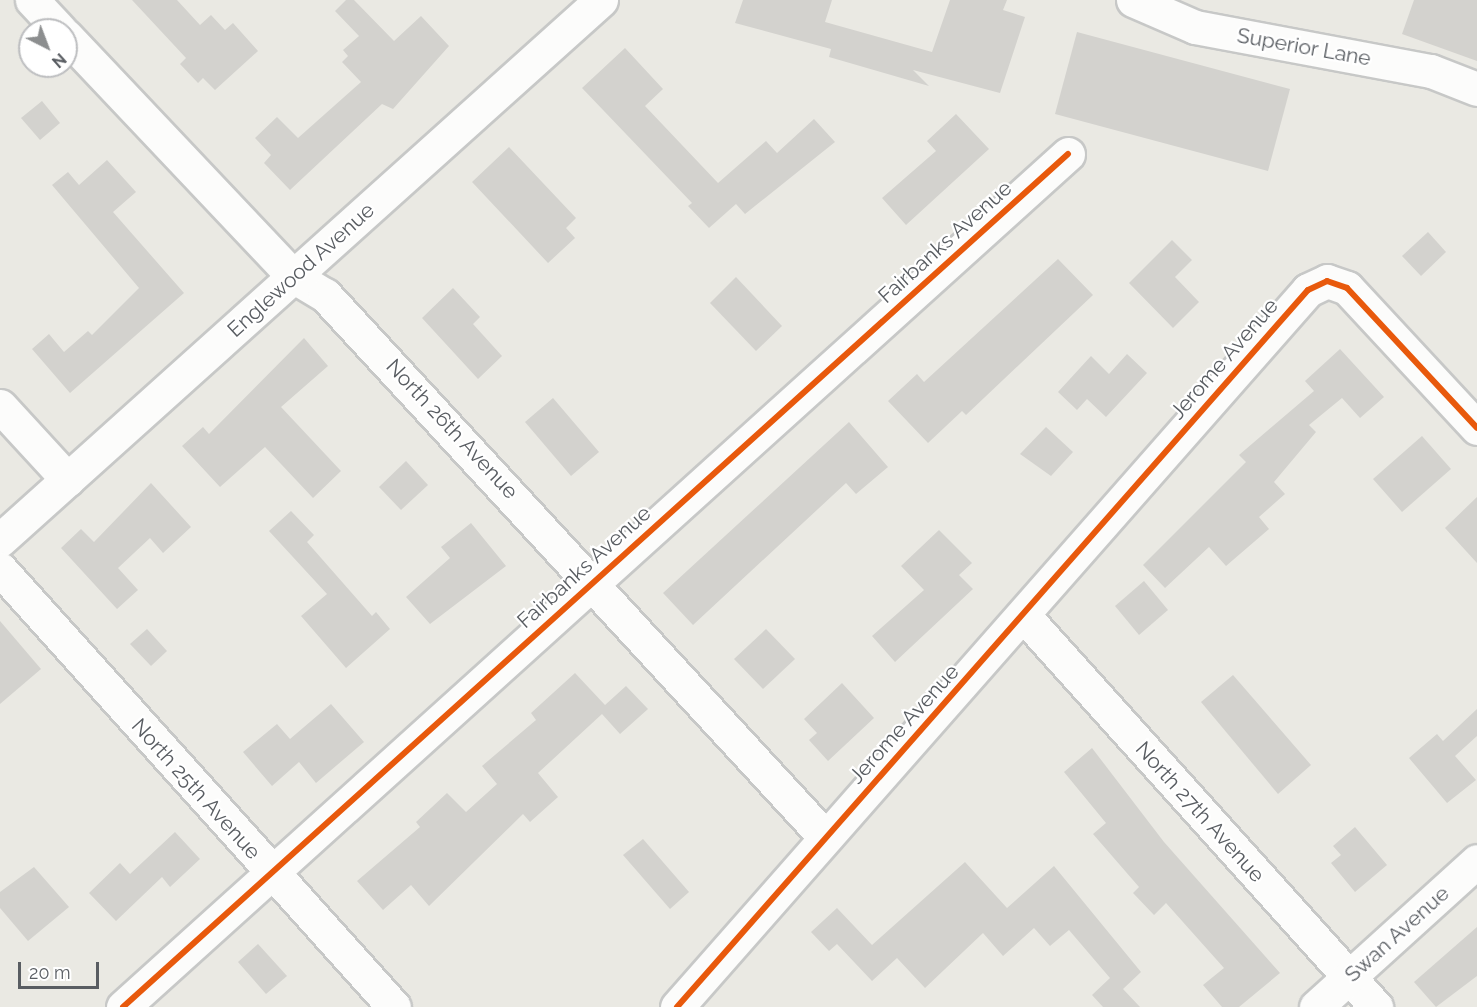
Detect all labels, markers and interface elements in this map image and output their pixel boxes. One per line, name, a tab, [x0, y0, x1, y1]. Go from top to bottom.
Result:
north arrow	[18, 18, 78, 78]
street label: Superior Lane	[1235, 23, 1373, 71]
text: N	[48, 49, 70, 71]
street label: Fairbanks Avenue	[873, 175, 1017, 309]
street label: Englewood Avenue	[222, 197, 380, 343]
street label: Jerome Avenue	[1164, 293, 1284, 425]
street label: North 26th Avenue	[381, 354, 523, 504]
street label: Fairbanks Avenue	[512, 500, 656, 634]
street label: Jerome Avenue	[844, 659, 964, 789]
street label: North 25th Avenue	[126, 713, 266, 865]
street label: North 27th Avenue	[1130, 736, 1270, 888]
street label: Swan Avenue	[1340, 880, 1454, 988]
scale bar	[21, 950, 102, 988]
text: 20 m	[29, 962, 71, 983]

